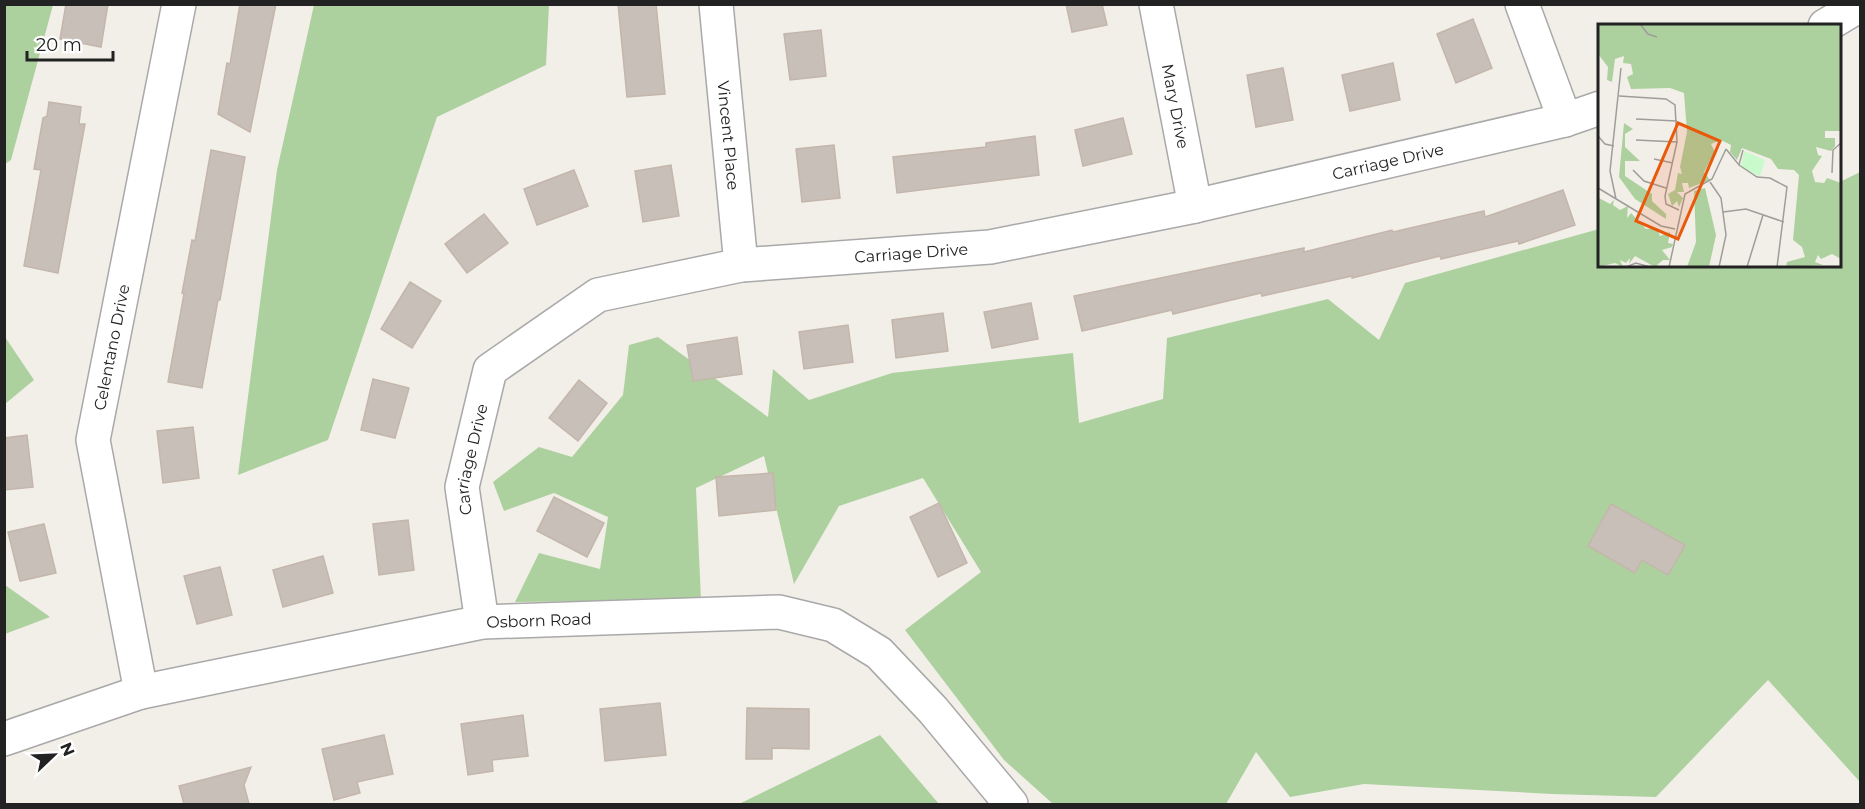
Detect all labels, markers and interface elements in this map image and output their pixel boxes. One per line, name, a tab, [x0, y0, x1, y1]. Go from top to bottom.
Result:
scale bar	[27, 24, 112, 62]
inset map	[1598, 24, 1841, 267]
text: 20 m	[36, 34, 82, 56]
street label: Mary Drive	[1158, 62, 1193, 150]
street label: Vincent Place	[714, 80, 743, 191]
street label: Carriage Drive	[1330, 139, 1445, 183]
street label: Carriage Drive	[854, 239, 969, 266]
street label: Celentano Drive	[90, 283, 133, 412]
street label: Carriage Drive	[452, 402, 491, 516]
street label: Osborn Road	[486, 609, 592, 631]
north arrow	[24, 725, 84, 785]
text: N	[56, 740, 79, 759]

